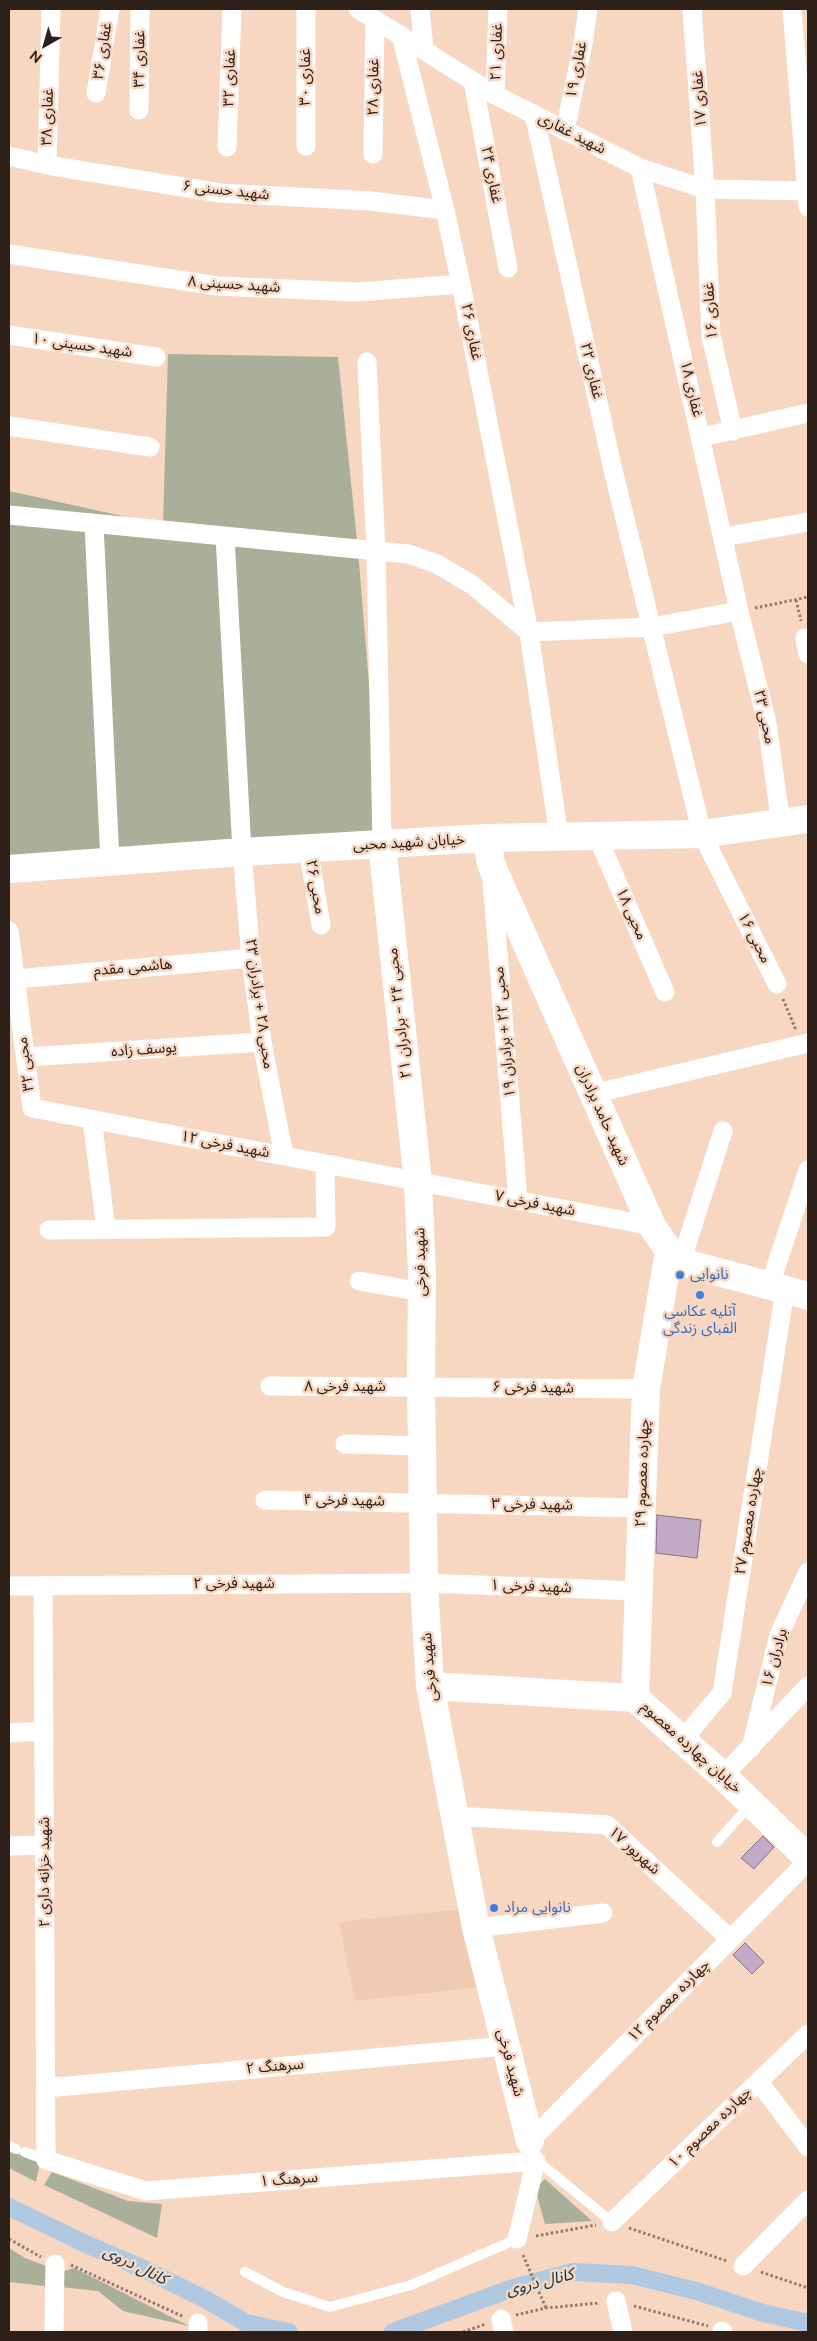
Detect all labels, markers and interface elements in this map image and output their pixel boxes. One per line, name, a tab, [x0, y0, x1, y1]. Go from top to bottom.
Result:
north arrow	[20, 20, 70, 70]
street label: غفاری ۳۶	[90, 21, 116, 81]
street label: غفاری ۲۱	[487, 23, 507, 81]
street label: غفاری ۳۴	[131, 30, 149, 88]
street label: غفاری ۱۹	[563, 40, 591, 100]
text: N	[26, 47, 45, 67]
street label: غفاری ۳۰	[297, 48, 315, 106]
street label: غفاری ۳۲	[220, 49, 240, 107]
street label: غفاری ۲۸	[365, 58, 383, 116]
street label: غفاری ۱۷	[689, 70, 711, 128]
street label: غفاری ۳۸	[38, 88, 58, 146]
street label: شهید غفاری	[535, 109, 609, 159]
street label: غفاری ۲۴	[477, 145, 505, 205]
street label: شهید حسنی ۶	[182, 177, 270, 205]
street label: شهید حسینی ۸	[187, 273, 281, 297]
street label: غفاری ۱۶	[700, 282, 722, 340]
street label: غفاری ۲۶	[457, 302, 485, 362]
street label: شهید حسینی ۱۰	[31, 330, 133, 362]
street label: غفاری ۲۲	[576, 341, 606, 401]
street label: غفاری ۱۸	[676, 359, 706, 419]
street label: محبی ۲۳	[750, 688, 778, 746]
street label: خیابان شهید محبی	[353, 831, 465, 855]
street label: محبی ۲۶	[301, 858, 329, 916]
street label: محبی ۱۸	[612, 885, 650, 943]
street label: محبی ۱۶	[734, 910, 774, 966]
street label: محبی ۲۸ + برادران ۲۳	[241, 938, 277, 1070]
street label: محبی ۲۴ - برادران ۲۱	[384, 947, 416, 1079]
street label: هاشمی مقدم	[93, 956, 173, 980]
street label: محبی ۲۲ + برادران ۱۹	[490, 966, 520, 1098]
street label: محبی ۳۲	[14, 1036, 38, 1092]
street label: یوسف زاده	[111, 1039, 177, 1061]
street label: شهید حامد برادران	[572, 1061, 632, 1169]
street label: شهید فرخی ۱۲	[179, 1128, 271, 1162]
street label: شهید فرخی ۷	[493, 1187, 577, 1221]
street label: شهید فرخی	[411, 1227, 431, 1297]
place label: نانوایی	[690, 1266, 729, 1284]
marker: نانوایی	[674, 1269, 686, 1281]
marker: آتلیه عکاسی الفبای زندگی	[694, 1289, 706, 1301]
place label: آتلیه عکاسی الفبای زندگی	[663, 1303, 737, 1338]
street label: شهید فرخی ۸	[304, 1378, 386, 1396]
street label: شهید فرخی ۶	[492, 1378, 574, 1398]
street label: چهارده معصوم ۲۹	[632, 1418, 654, 1528]
street label: چهارده معصوم ۲۷	[732, 1466, 766, 1576]
street label: شهید فرخی ۴	[303, 1491, 385, 1511]
street label: شهید فرخی ۳	[491, 1495, 573, 1515]
street label: شهید فرخی ۲	[193, 1575, 275, 1593]
street label: شهید فرخی ۱	[490, 1577, 572, 1597]
street label: برادران ۱۶	[758, 1626, 792, 1690]
street label: شهید فرخی	[418, 1632, 442, 1702]
street label: خیابان چهارده معصوم	[637, 1698, 745, 1798]
street label: شهید خزانه داری ۲	[36, 1817, 54, 1927]
street label: ۱۷ شهریور	[605, 1823, 663, 1879]
place label: نانوایی مراد	[504, 1899, 571, 1917]
marker: نانوایی مراد	[488, 1902, 500, 1914]
street label: چهارده معصوم ۱۲	[624, 1956, 714, 2046]
street label: شهید فرخی	[492, 2027, 528, 2099]
street label: سرهنگ ۲	[245, 2056, 305, 2078]
street label: چهارده معصوم ۱۰	[665, 2084, 755, 2172]
street label: سرهنگ ۱	[259, 2169, 319, 2191]
water label: کانال دروی	[100, 2242, 170, 2290]
water label: کانال دروی	[504, 2265, 576, 2301]

